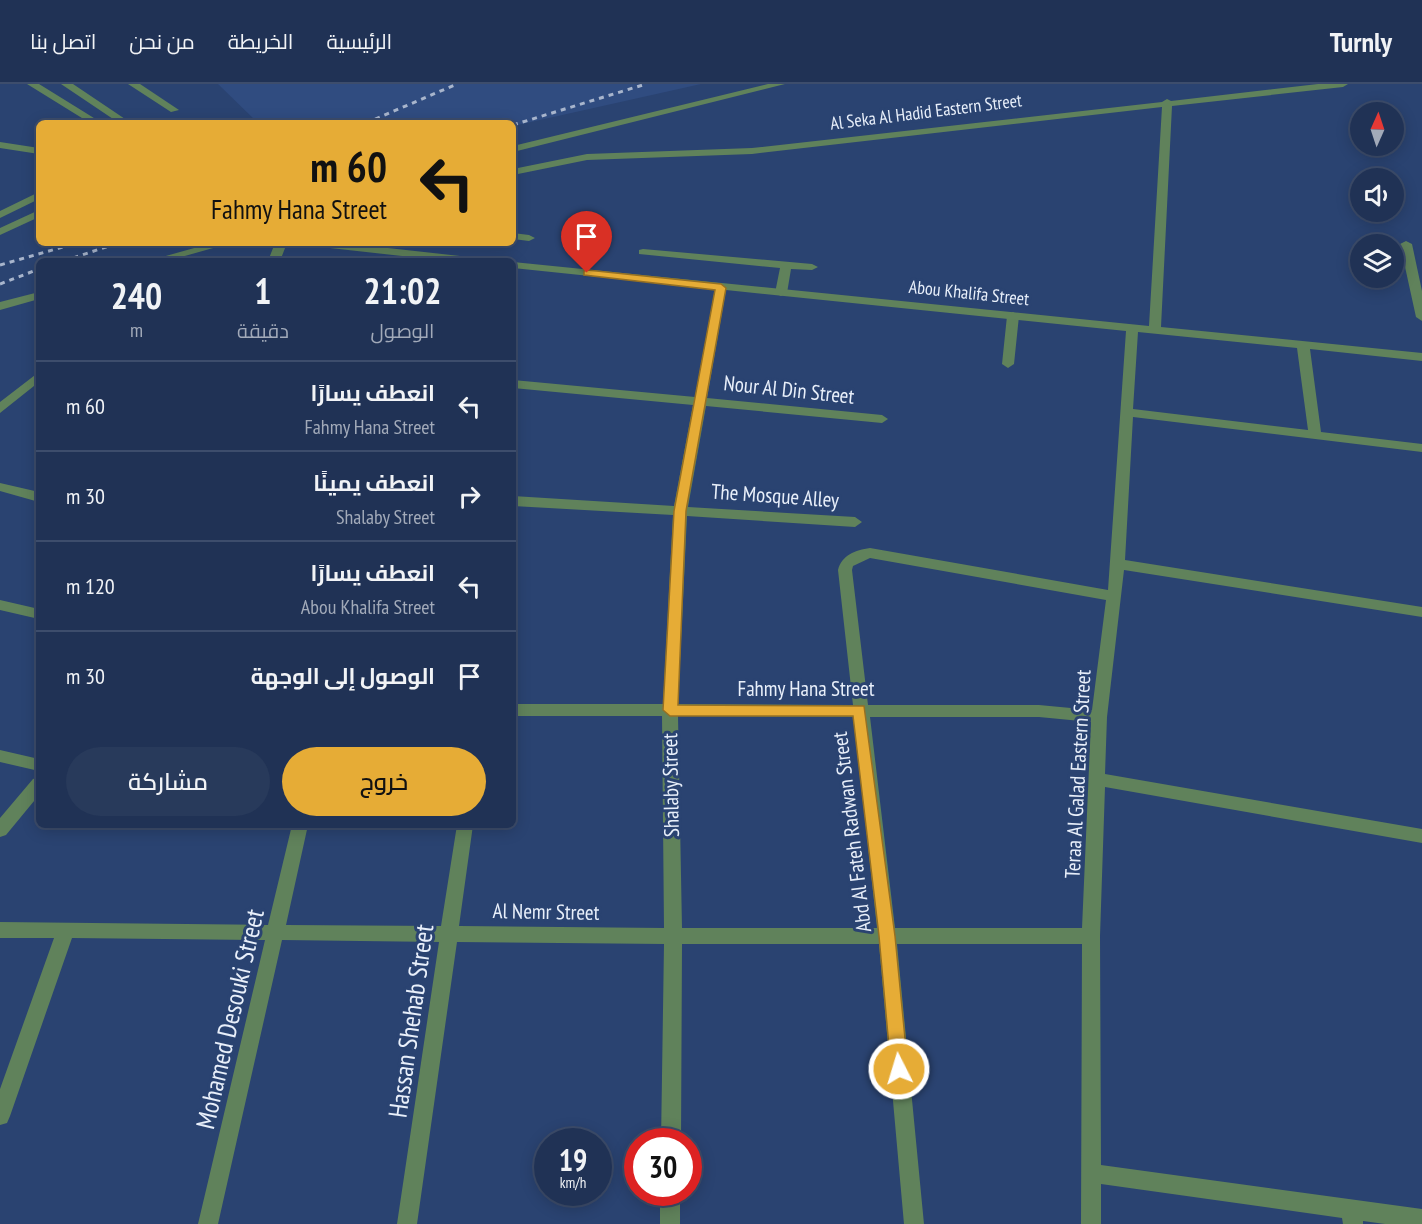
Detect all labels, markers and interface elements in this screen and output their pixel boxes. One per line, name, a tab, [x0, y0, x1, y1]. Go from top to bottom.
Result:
text: Turnly	[1330, 23, 1392, 60]
text: اتصل بنا	[30, 28, 96, 55]
text: من نحن	[129, 28, 195, 55]
text: الخريطة	[228, 28, 293, 55]
text: الرئيسية	[326, 28, 392, 55]
street label: Al Seka Al Hadid Eastern Street	[829, 88, 1023, 135]
north arrow	[1350, 102, 1404, 156]
map controls	[1350, 102, 1404, 288]
text: 60 m	[310, 139, 387, 194]
icon: left	[408, 144, 486, 222]
button: sound	[1350, 168, 1404, 222]
text: Fahmy Hana Street	[211, 192, 387, 226]
pin	[561, 211, 612, 273]
icon: arrive	[570, 220, 603, 253]
button: layers	[1350, 234, 1404, 288]
text: 1	[254, 267, 272, 314]
text: 21:02	[364, 267, 441, 314]
text: 240	[111, 272, 162, 319]
street label: Abou Khalifa Street	[908, 275, 1030, 310]
text: m	[130, 317, 143, 343]
text: دقيقة	[237, 318, 289, 344]
text: الوصول	[371, 318, 434, 344]
street label: Nour Al Din Street	[722, 369, 856, 410]
text: انعطف يسارًا	[311, 379, 435, 407]
icon: left	[453, 390, 486, 423]
text: 60 m	[66, 392, 105, 420]
text: Fahmy Hana Street	[305, 414, 435, 440]
text: انعطف يمينًا	[313, 469, 435, 497]
street label: The Mosque Alley	[710, 478, 840, 513]
icon: right	[453, 480, 486, 513]
text: 30 m	[66, 482, 105, 510]
text: Shalaby Street	[336, 504, 435, 530]
text: انعطف يسارًا	[311, 559, 435, 587]
icon: left	[453, 570, 486, 603]
text: 120 m	[66, 572, 115, 600]
text: Abou Khalifa Street	[301, 594, 435, 620]
icon: arrive	[453, 660, 486, 693]
text: 30 m	[66, 662, 105, 690]
text: الوصول إلى الوجهة	[251, 662, 435, 690]
street label: Teraa Al Galad Eastern Street	[1059, 669, 1096, 879]
street label: Fahmy Hana Street	[738, 675, 875, 702]
street label: Abd Al Fateh Radwan Street	[826, 730, 877, 934]
street label: Shalaby Street	[656, 733, 685, 837]
button: مشاركة	[66, 747, 270, 816]
button: خروج	[282, 747, 486, 816]
street label: Al Nemr Street	[492, 897, 600, 926]
street label: Mohamed Desouki Street	[188, 906, 271, 1132]
street label: Hassan Shehab Street	[381, 922, 440, 1120]
position arrow	[867, 1037, 931, 1101]
speed limit sign: 30	[624, 1128, 702, 1206]
text: 19	[559, 1140, 587, 1179]
text: km/h	[560, 1173, 586, 1192]

